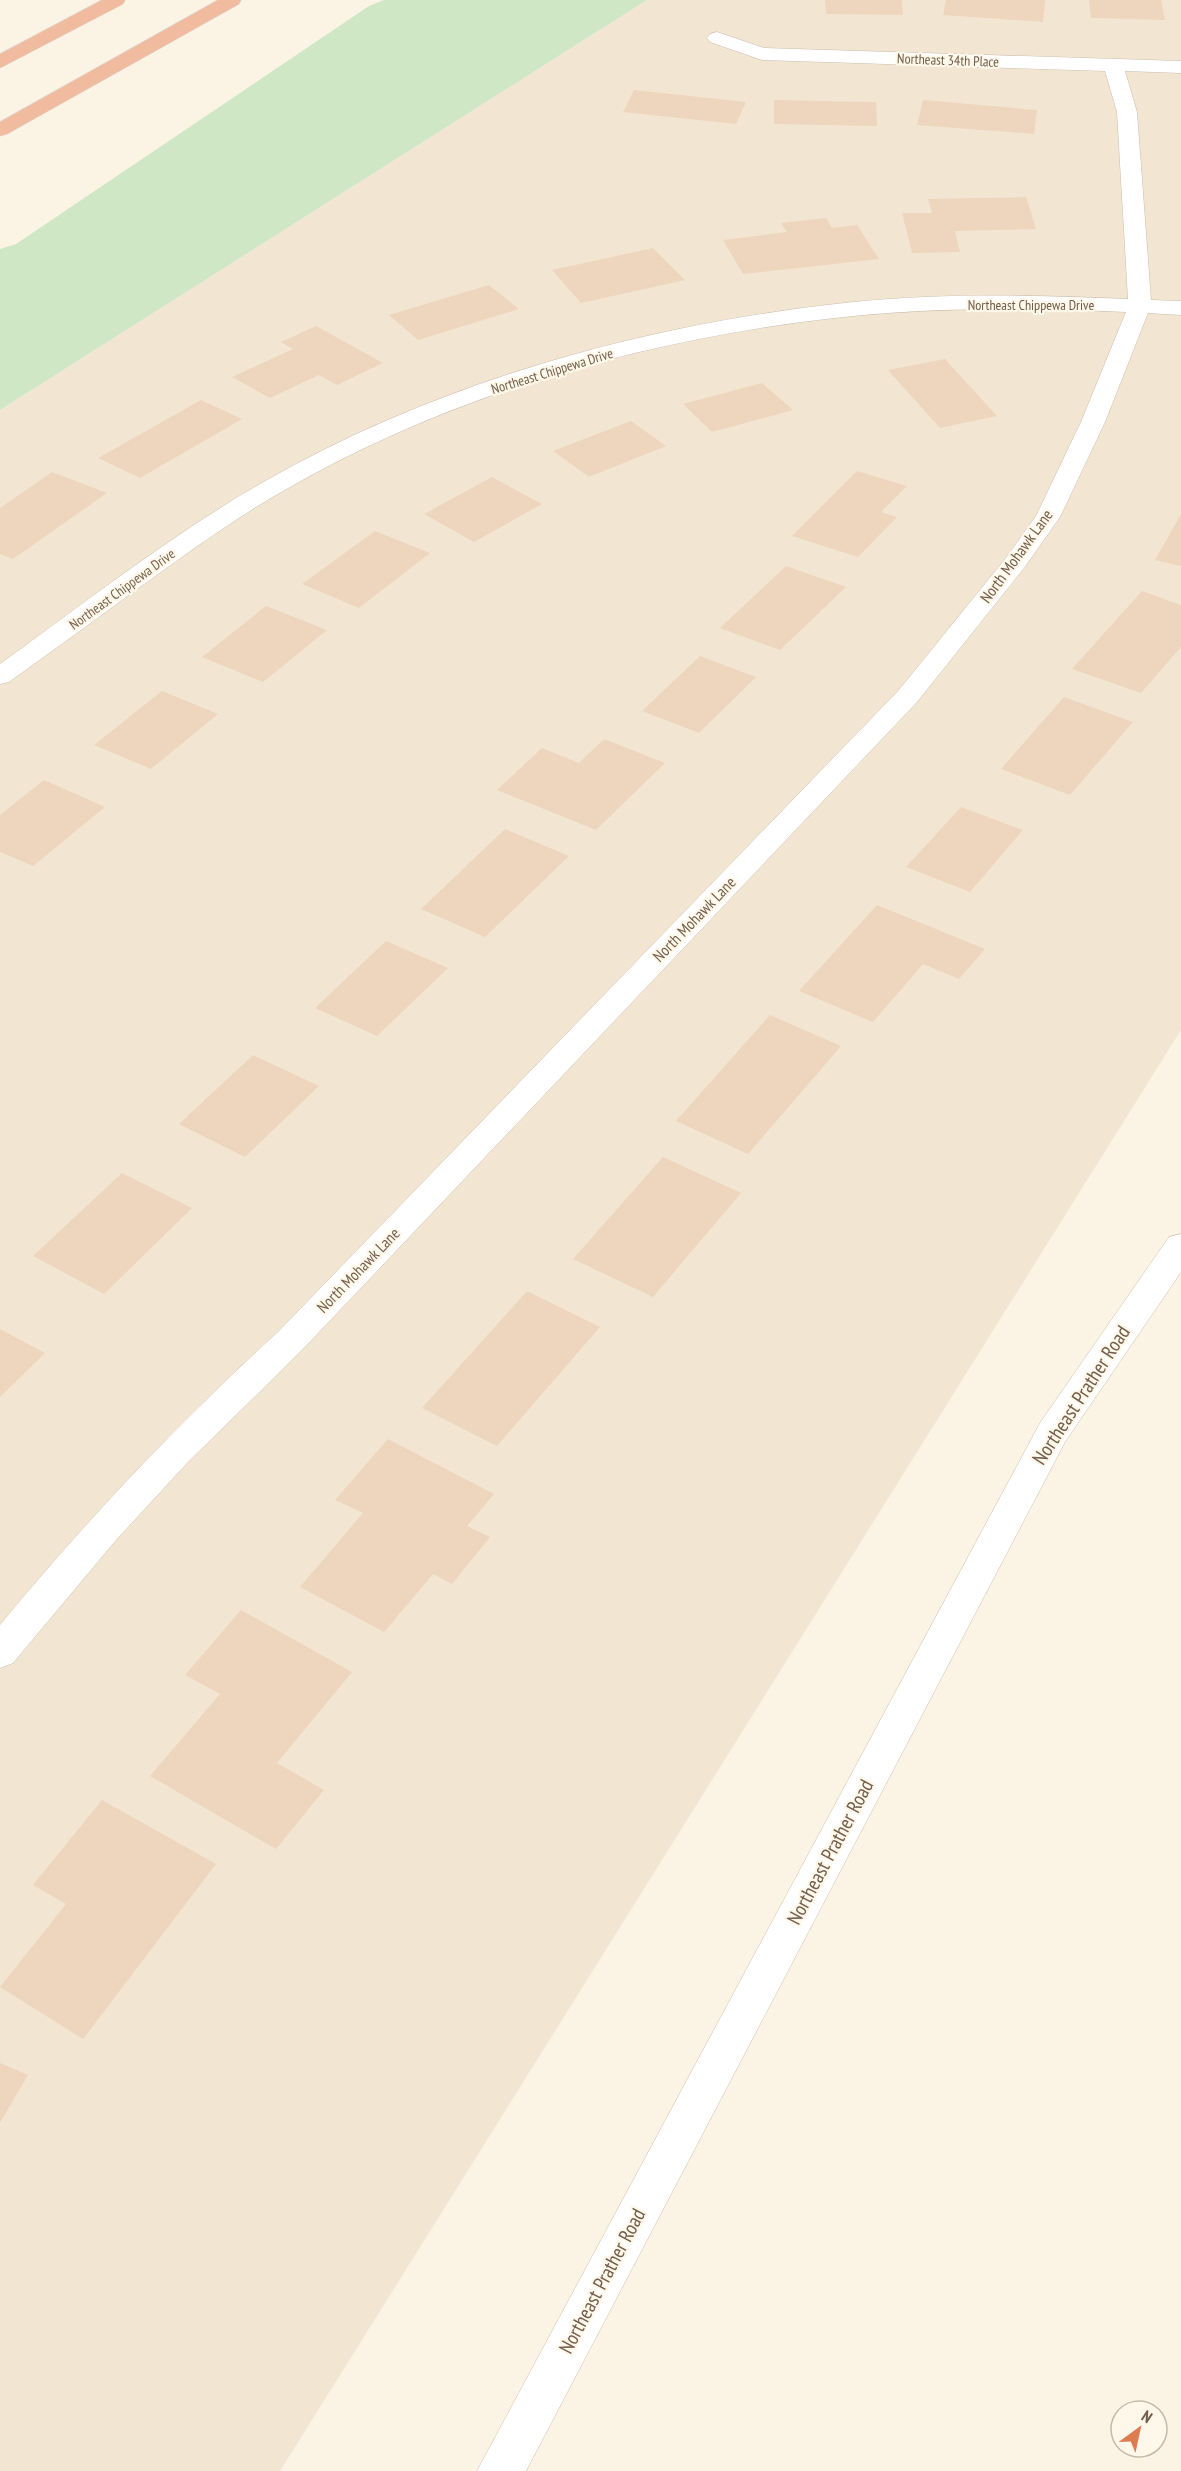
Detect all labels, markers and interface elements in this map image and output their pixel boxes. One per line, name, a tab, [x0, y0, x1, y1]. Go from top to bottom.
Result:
street label: Northeast 34th Place	[897, 49, 999, 71]
street label: Northeast Chippewa Drive	[968, 296, 1094, 314]
street label: Northeast Chippewa Drive	[489, 344, 615, 398]
street label: North Mohawk Lane	[975, 505, 1057, 607]
street label: Northeast Chippewa Drive	[66, 544, 179, 633]
street label: North Mohawk Lane	[648, 872, 740, 966]
street label: North Mohawk Lane	[312, 1223, 404, 1317]
street label: Northeast Prather Road	[1026, 1320, 1136, 1470]
street label: Northeast Prather Road	[781, 1775, 879, 1929]
street label: Northeast Prather Road	[553, 2204, 651, 2358]
north arrow	[1109, 2399, 1169, 2459]
text: N	[1138, 2406, 1156, 2427]

